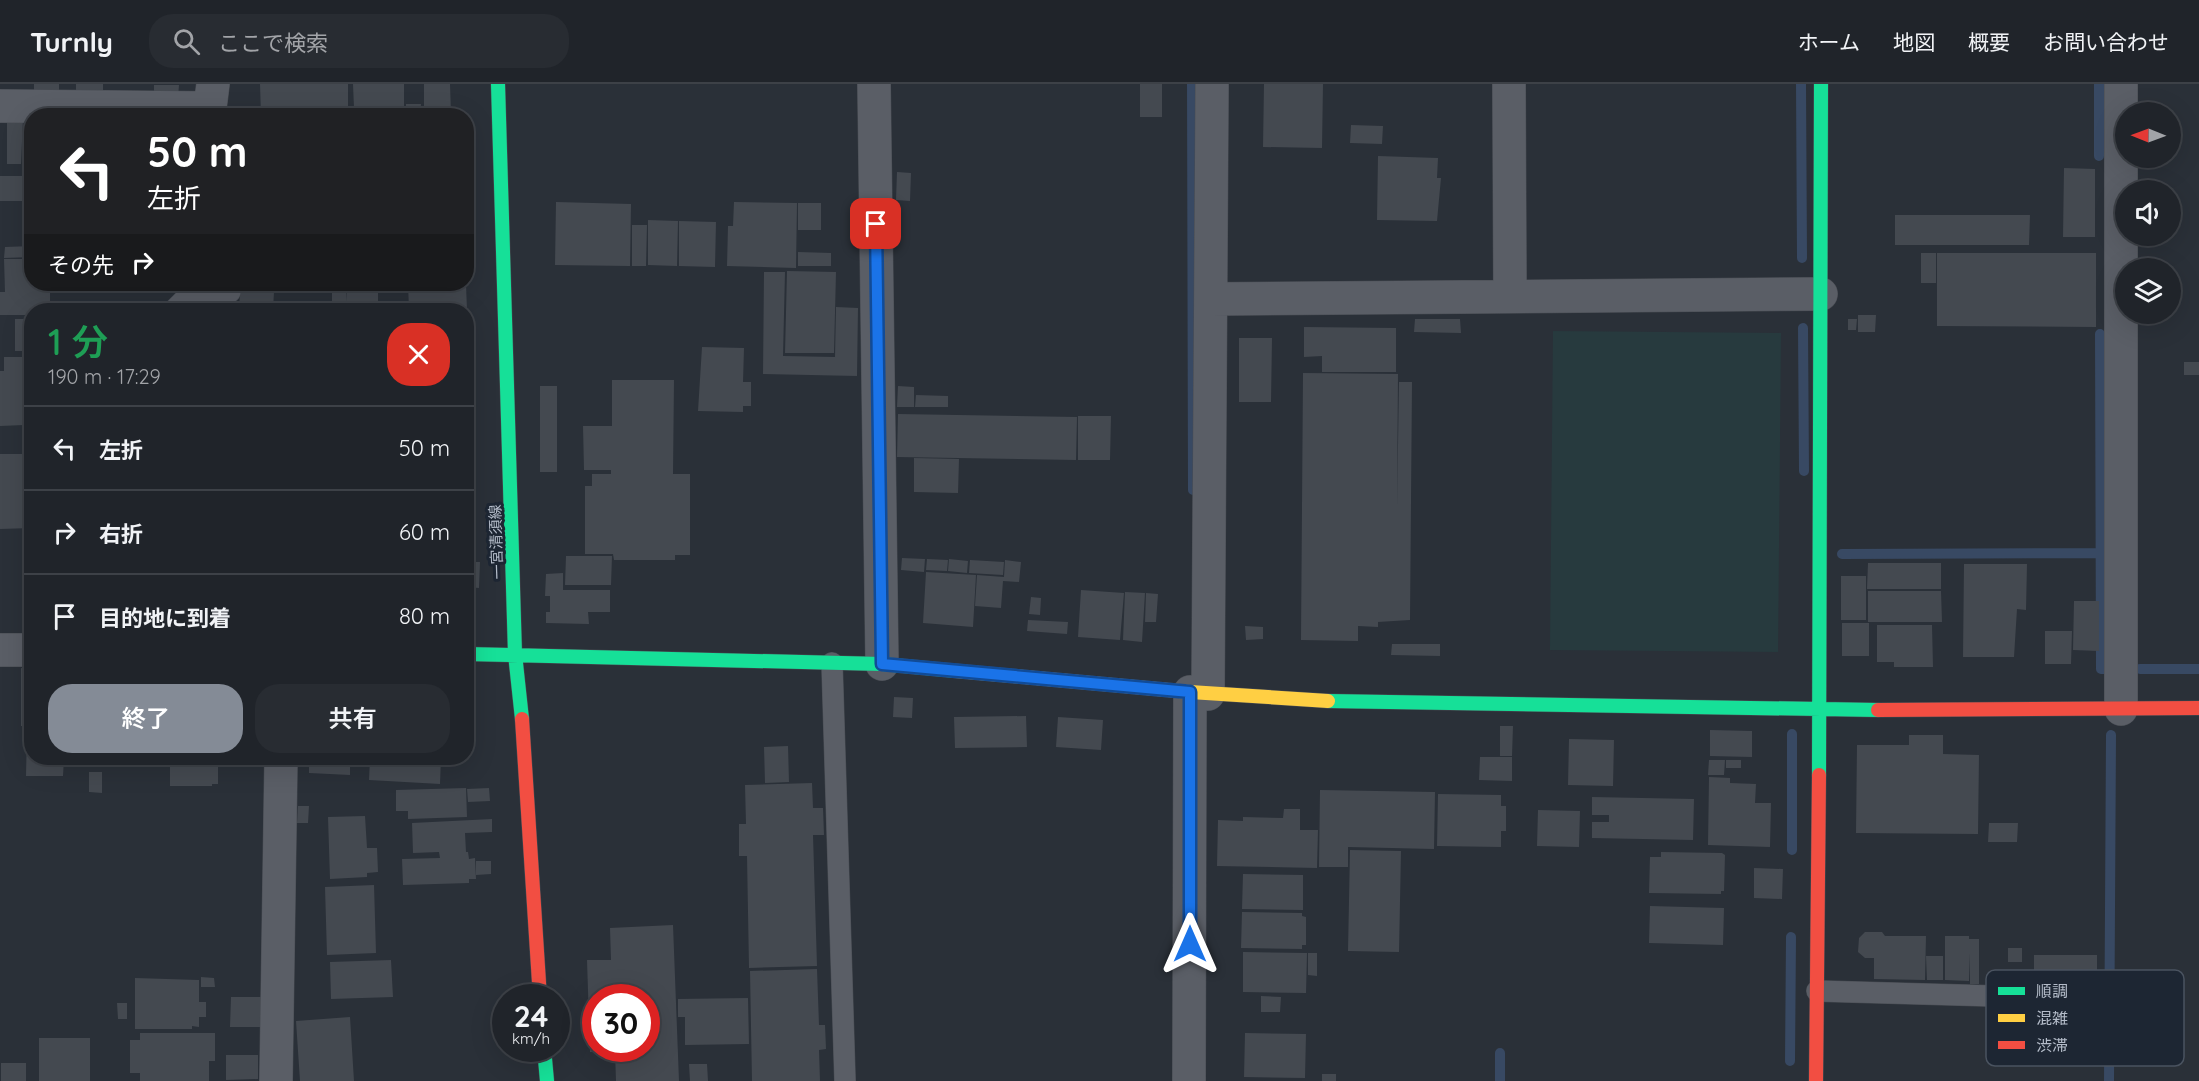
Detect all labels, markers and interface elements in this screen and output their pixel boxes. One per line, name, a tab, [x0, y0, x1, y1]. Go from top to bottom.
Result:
search box	[149, 14, 569, 68]
text: Turnly	[30, 24, 113, 59]
icon: search	[170, 25, 203, 58]
text: ここで検索	[218, 29, 328, 57]
text: ホーム	[1798, 29, 1860, 55]
text: 地図	[1893, 29, 1935, 55]
text: 概要	[1968, 29, 2010, 55]
text: お問い合わせ	[2043, 29, 2169, 55]
north arrow	[2115, 102, 2181, 168]
map controls	[2115, 102, 2181, 324]
text: 50 m	[147, 125, 247, 178]
icon: left	[48, 132, 126, 210]
button: sound	[2115, 180, 2181, 246]
text: 左折	[147, 181, 201, 215]
pin	[850, 198, 901, 249]
icon: arrive	[859, 207, 892, 240]
icon: right	[126, 246, 159, 279]
text: その先	[48, 251, 114, 279]
button: layers	[2115, 258, 2181, 324]
text: 1 分	[48, 319, 108, 364]
button: close	[387, 323, 450, 386]
text: 190 m · 17:29	[48, 364, 161, 389]
icon: left	[48, 432, 81, 465]
text: 50 m	[399, 434, 450, 462]
text: 左折	[99, 436, 143, 464]
street label: 一宮清須線	[485, 504, 507, 580]
icon: right	[48, 516, 81, 549]
text: 60 m	[399, 518, 450, 546]
text: 右折	[99, 520, 143, 548]
icon: arrive	[48, 600, 81, 633]
text: 80 m	[399, 602, 450, 630]
text: 目的地に到着	[99, 604, 231, 632]
button: 終了	[48, 684, 243, 753]
button: 共有	[255, 684, 450, 753]
position arrow	[1158, 912, 1222, 976]
legend	[1986, 970, 2184, 1066]
text: 順調	[2036, 981, 2068, 1001]
speed limit sign: 30	[582, 984, 660, 1062]
text: 24	[514, 997, 548, 1035]
text: 混雑	[2036, 1008, 2068, 1028]
text: km/h	[512, 1029, 550, 1048]
text: 渋滞	[2036, 1035, 2068, 1055]

